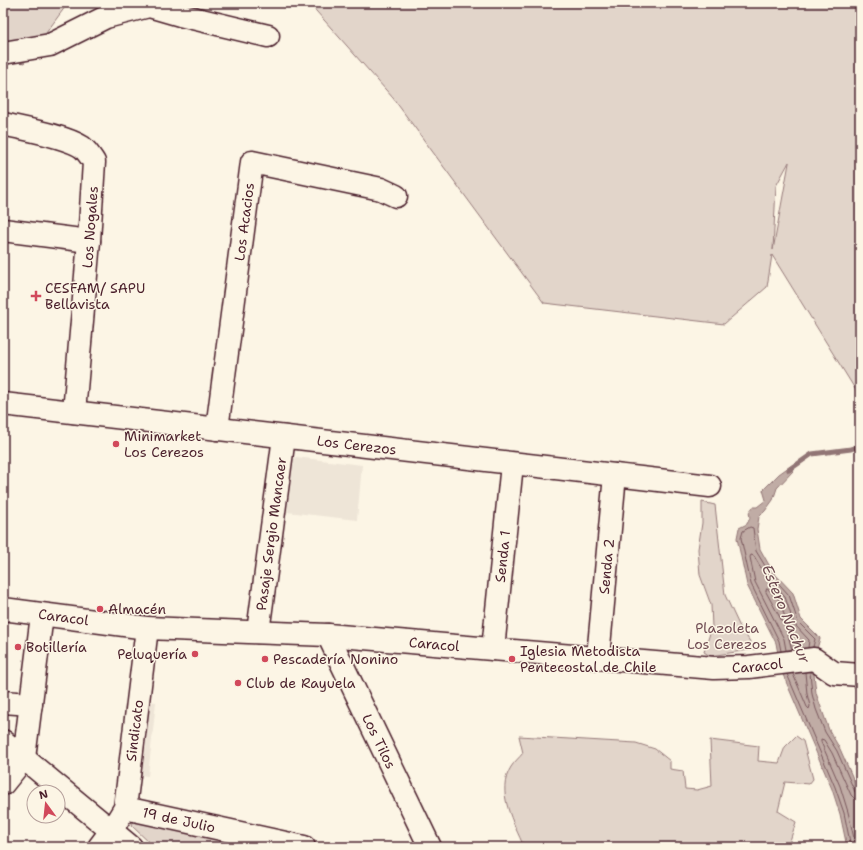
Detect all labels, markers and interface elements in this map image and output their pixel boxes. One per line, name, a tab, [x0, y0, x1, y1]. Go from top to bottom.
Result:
street label: Los Acacios	[230, 182, 258, 262]
street label: Los Nogales	[78, 185, 102, 269]
place label: CESFAM/ SAPU Bellavista	[45, 279, 145, 313]
marker: CESFAM/ SAPU Bellavista	[30, 290, 42, 302]
place label: Minimarket Los Cerezos	[124, 427, 204, 461]
street label: Los Cerezos	[316, 431, 398, 459]
marker: Minimarket Los Cerezos	[111, 439, 121, 449]
street label: Pasaje Sergio Mancaer	[252, 456, 290, 612]
street label: Senda 1	[491, 530, 514, 583]
street label: Senda 2	[595, 538, 618, 595]
water label: Estero Nachur	[757, 562, 815, 667]
place label: Almacén	[108, 600, 167, 618]
marker: Almacén	[95, 604, 105, 614]
street label: Caracol	[37, 605, 91, 629]
park label: Plazoleta Los Cerezos	[687, 619, 767, 653]
street label: Caracol	[408, 633, 461, 655]
place label: Botillería	[26, 638, 87, 656]
marker: Botillería	[13, 642, 23, 652]
place label: Iglesia Metodista Pentecostal de Chile	[520, 642, 657, 676]
place label: Peluquería	[117, 645, 187, 663]
marker: Peluquería	[190, 649, 200, 659]
place label: Pescadería Nonino	[273, 650, 398, 668]
marker: Pescadería Nonino	[260, 654, 270, 664]
marker: Iglesia Metodista Pentecostal de Chile	[507, 654, 517, 664]
street label: Caracol	[732, 654, 784, 676]
place label: Club de Rayuela	[246, 674, 356, 692]
marker: Club de Rayuela	[233, 678, 243, 688]
street label: Sindicato	[122, 699, 147, 762]
street label: Los Tilos	[358, 711, 400, 772]
north arrow	[26, 784, 66, 824]
text: N	[37, 786, 50, 803]
street label: 19 de Julio	[141, 803, 217, 836]

